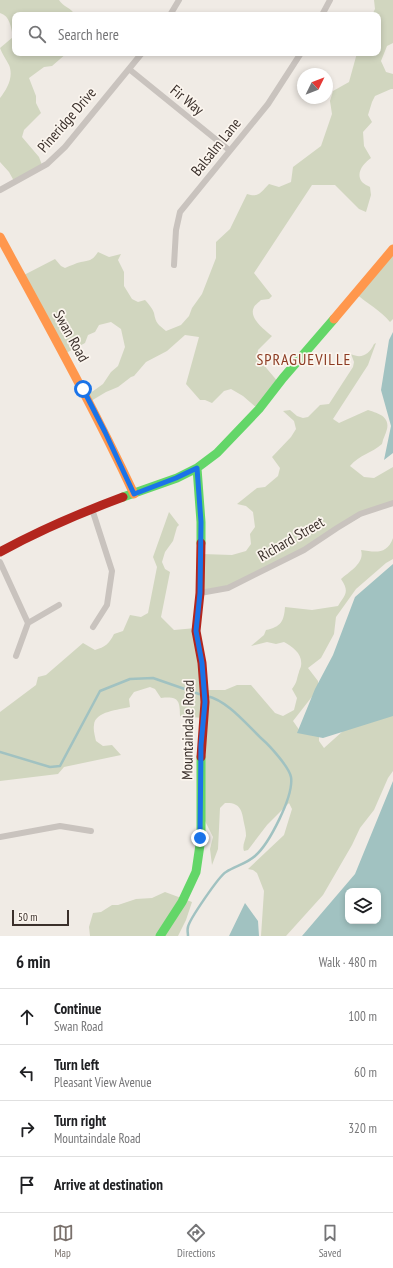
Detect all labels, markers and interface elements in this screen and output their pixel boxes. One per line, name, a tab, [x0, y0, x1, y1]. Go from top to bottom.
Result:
search box	[12, 12, 381, 56]
icon: search	[26, 23, 48, 45]
text: Search here	[58, 25, 119, 44]
north arrow	[297, 68, 333, 104]
street label: Fir Way	[167, 80, 208, 119]
street label: Pineridge Drive	[33, 83, 100, 156]
street label: Balsalm Lane	[187, 114, 245, 179]
street label: Swan Road	[49, 306, 93, 365]
district label: SPRAGUEVILLE	[257, 349, 351, 369]
route start	[74, 380, 92, 398]
street label: Richard Street	[254, 512, 327, 565]
street label: Mountaindale Road	[177, 680, 198, 780]
route end	[191, 829, 209, 847]
map controls	[345, 888, 381, 924]
button: layers	[345, 888, 381, 924]
scale bar	[12, 908, 69, 927]
text: 50 m	[18, 910, 37, 924]
text: 6 min	[16, 951, 50, 973]
text: Walk · 480 m	[319, 954, 377, 971]
text: Continue	[54, 999, 101, 1018]
icon: ahead	[16, 1006, 38, 1028]
text: 100 m	[348, 1008, 377, 1025]
text: Swan Road	[54, 1018, 103, 1035]
text: Turn left	[54, 1055, 99, 1074]
icon: left	[16, 1062, 38, 1084]
text: 60 m	[354, 1064, 377, 1081]
text: Pleasant View Avenue	[54, 1074, 152, 1091]
text: Turn right	[54, 1111, 106, 1130]
icon: right	[16, 1118, 38, 1140]
text: 320 m	[348, 1120, 377, 1137]
text: Mountaindale Road	[54, 1130, 141, 1147]
icon: arrive	[16, 1174, 38, 1196]
text: Arrive at destination	[54, 1175, 163, 1194]
tab: Map	[52, 1222, 74, 1260]
tab: Directions	[177, 1222, 215, 1260]
tab: Saved	[319, 1222, 341, 1260]

